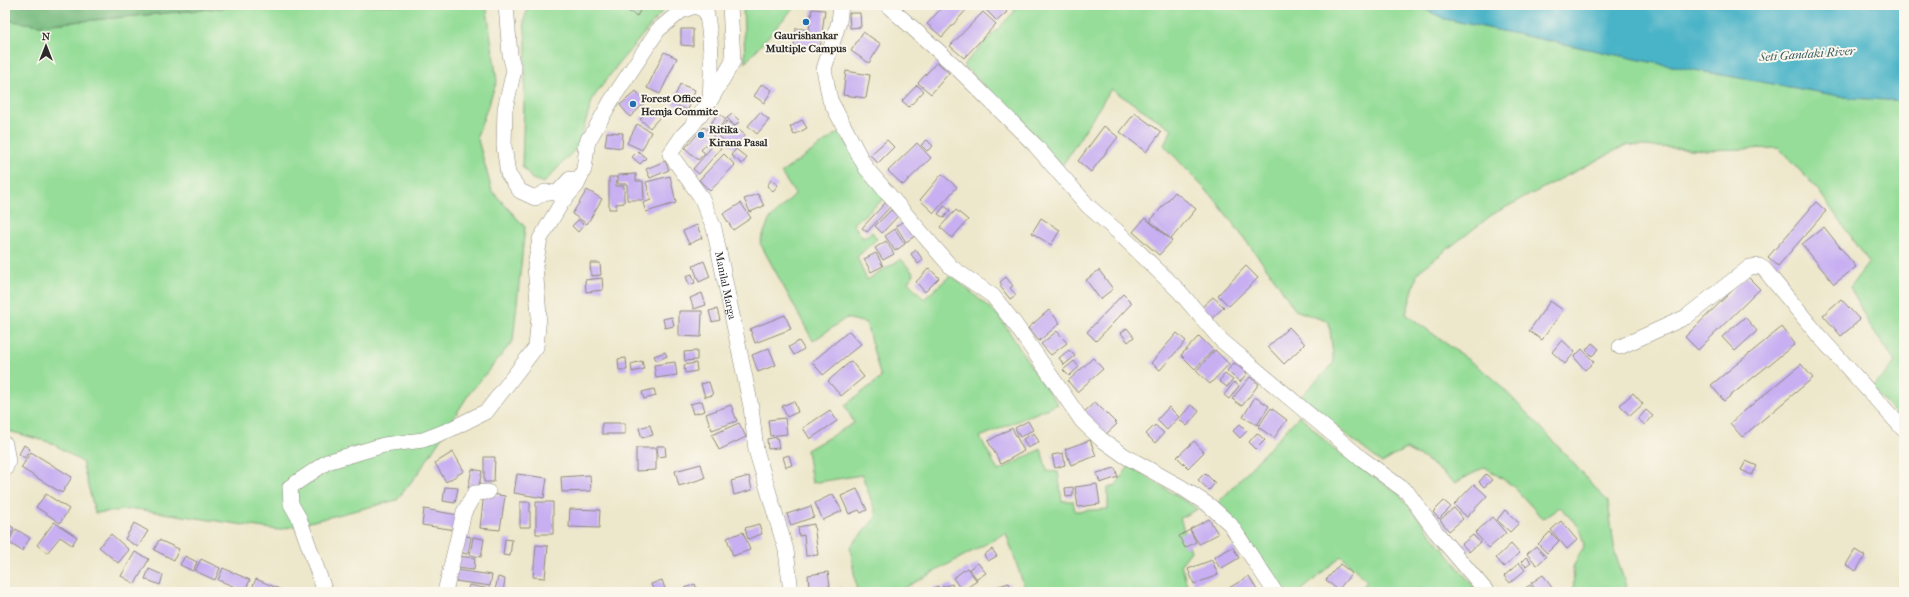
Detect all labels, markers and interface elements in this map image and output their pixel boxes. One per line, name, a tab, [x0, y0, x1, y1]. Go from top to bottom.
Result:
marker: Gaurishankar Multiple Campus	[801, 17, 811, 27]
north arrow	[26, 26, 66, 66]
place label: Gaurishankar Multiple Campus	[765, 29, 846, 55]
text: N	[42, 30, 51, 43]
water label: Seti Gandaki River	[1758, 44, 1857, 64]
place label: Forest Office Hemja Commite	[640, 92, 719, 118]
marker: Forest Office Hemja Commite	[628, 99, 638, 109]
place label: Ritika Kirana Pasal	[709, 123, 769, 149]
marker: Ritika Kirana Pasal	[696, 130, 706, 140]
street label: Manilal Marga	[712, 250, 739, 322]

